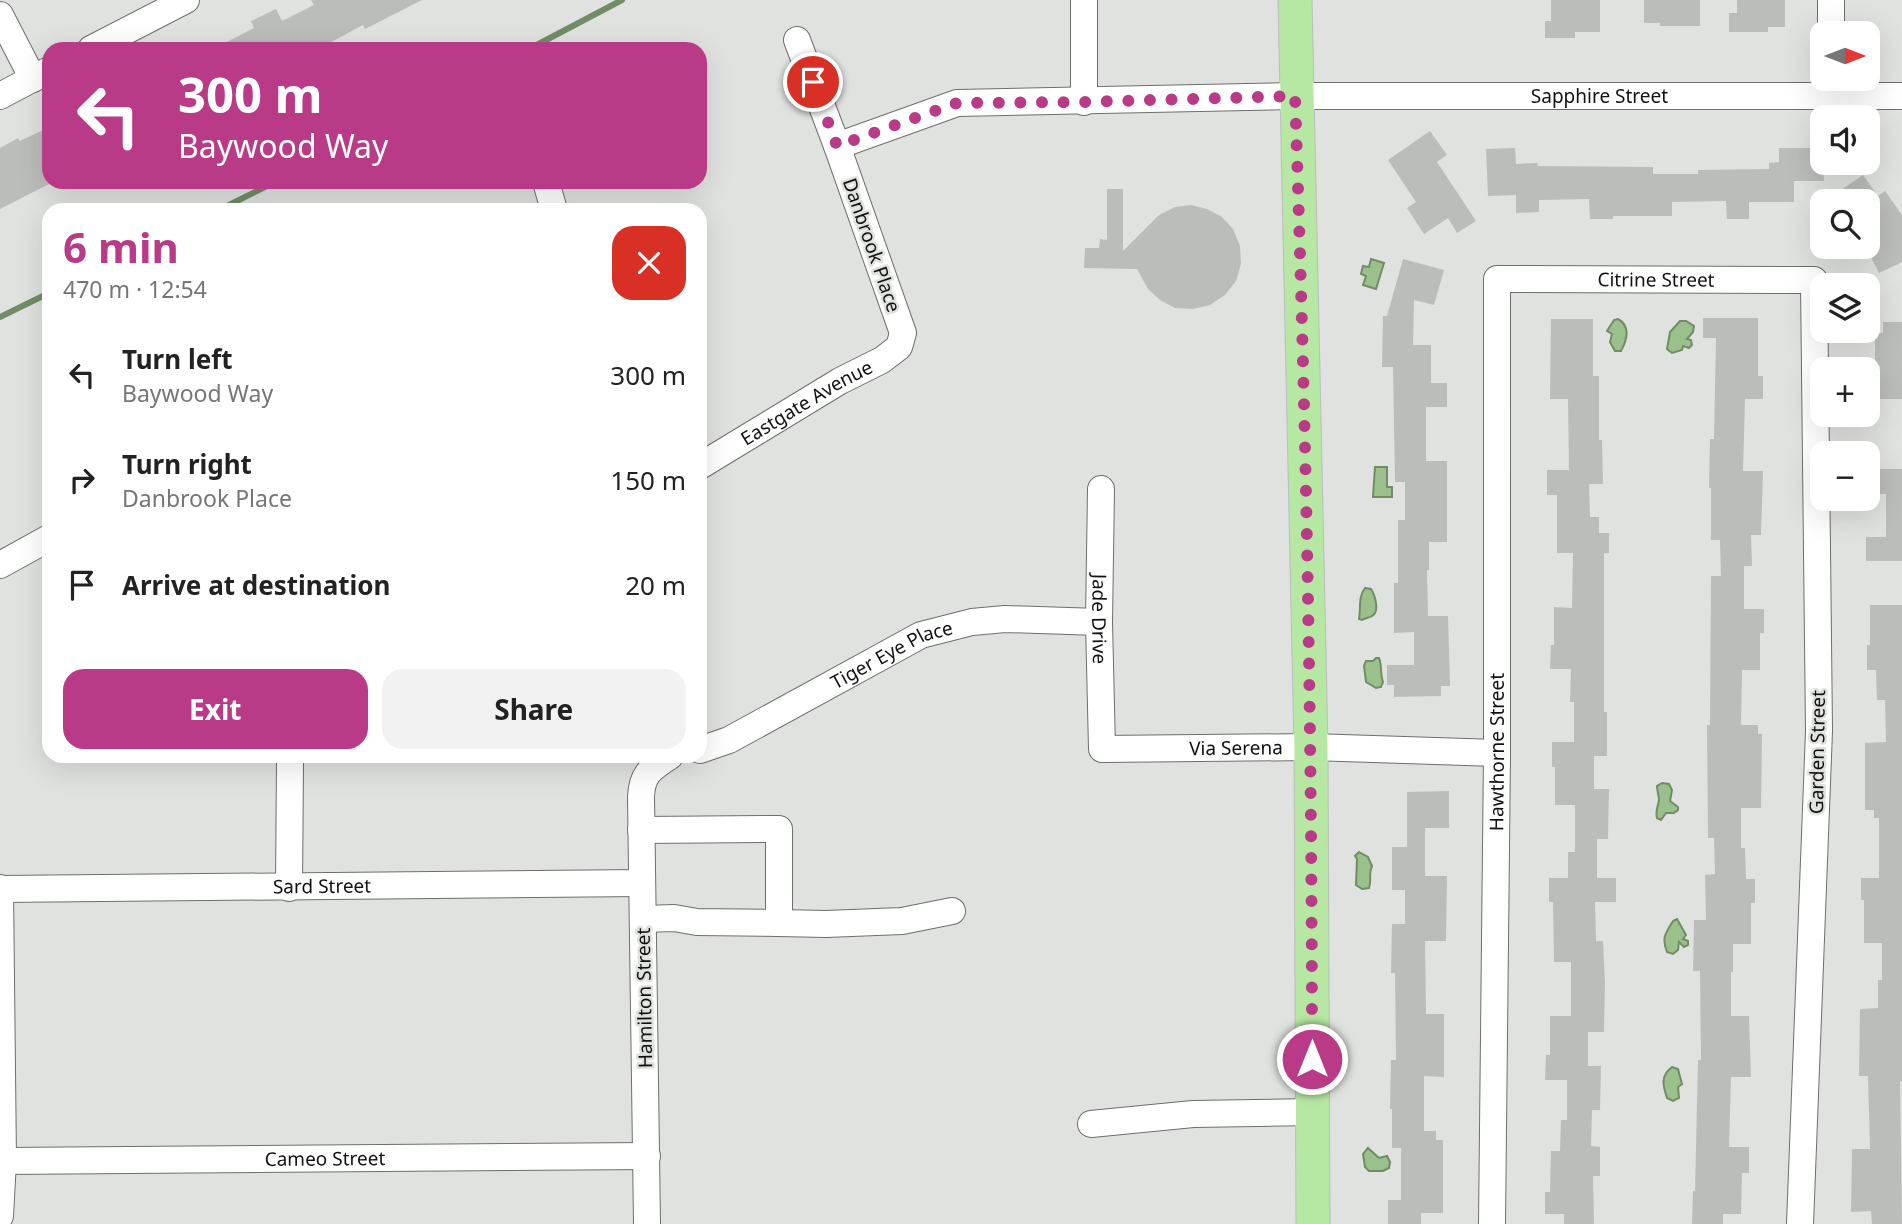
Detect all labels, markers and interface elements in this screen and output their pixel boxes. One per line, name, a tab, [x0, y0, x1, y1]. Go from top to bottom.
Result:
north arrow	[1810, 21, 1880, 91]
map controls	[1810, 21, 1880, 511]
pin	[783, 52, 843, 112]
text: 300 m	[178, 61, 323, 127]
icon: arrive	[794, 63, 832, 101]
icon: left	[63, 70, 154, 161]
street label: Sapphire Street	[1531, 83, 1668, 109]
button: sound	[1810, 105, 1880, 175]
text: Baywood Way	[178, 124, 388, 167]
street label: Danbrook Place	[837, 174, 907, 316]
button: search	[1810, 189, 1880, 259]
text: 6 min	[63, 218, 179, 275]
button: close	[612, 226, 686, 300]
street label: Citrine Street	[1597, 266, 1715, 293]
text: 470 m · 12:54	[63, 273, 207, 305]
button: layers	[1810, 273, 1880, 343]
text: Turn left	[122, 341, 233, 377]
street label: Eastgate Avenue	[736, 354, 877, 451]
icon: left	[63, 356, 101, 394]
text: 300 m	[610, 357, 686, 393]
button: +	[1810, 357, 1880, 427]
text: Baywood Way	[122, 377, 273, 409]
button: −	[1810, 441, 1880, 511]
text: Turn right	[122, 446, 252, 482]
icon: right	[63, 461, 101, 499]
text: 150 m	[610, 462, 686, 498]
text: Danbrook Place	[122, 482, 292, 514]
icon: arrive	[63, 566, 101, 604]
text: Arrive at destination	[122, 567, 391, 603]
text: 20 m	[625, 567, 686, 603]
street label: Jade Drive	[1086, 572, 1113, 664]
street label: Tiger Eye Place	[826, 614, 955, 695]
button: Exit	[63, 669, 368, 749]
button: Share	[382, 669, 686, 749]
street label: Hawthorne Street	[1483, 673, 1510, 831]
street label: Garden Street	[1803, 690, 1831, 814]
street label: Via Serena	[1189, 734, 1283, 761]
street label: Sard Street	[273, 873, 371, 899]
street label: Hamilton Street	[630, 927, 658, 1068]
position arrow	[1275, 1022, 1349, 1096]
street label: Cameo Street	[265, 1145, 386, 1172]

